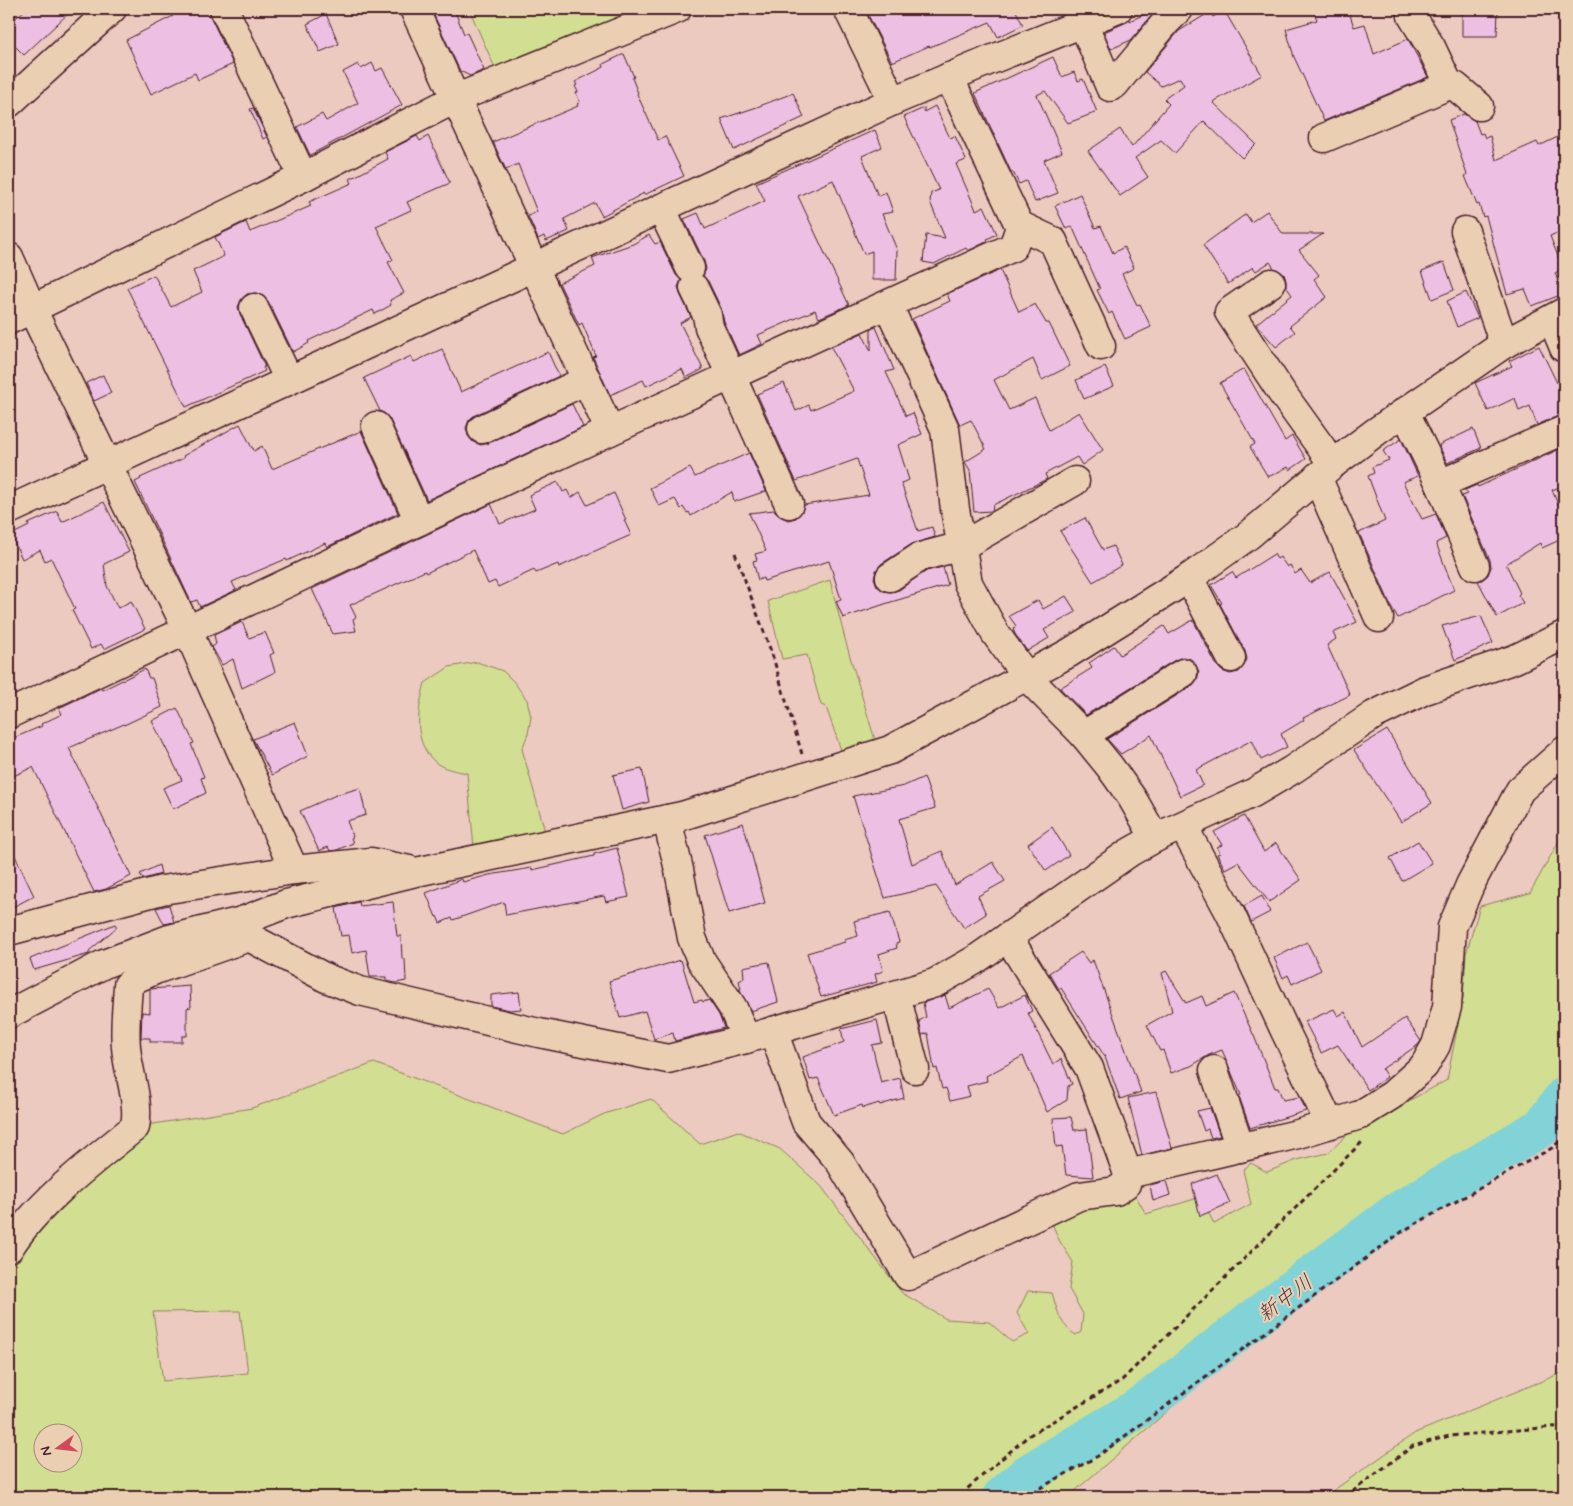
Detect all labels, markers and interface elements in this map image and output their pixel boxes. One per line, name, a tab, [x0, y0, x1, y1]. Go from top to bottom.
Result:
water label: 新中川	[1252, 1269, 1319, 1329]
north arrow	[32, 1424, 82, 1474]
text: N	[37, 1444, 56, 1458]

